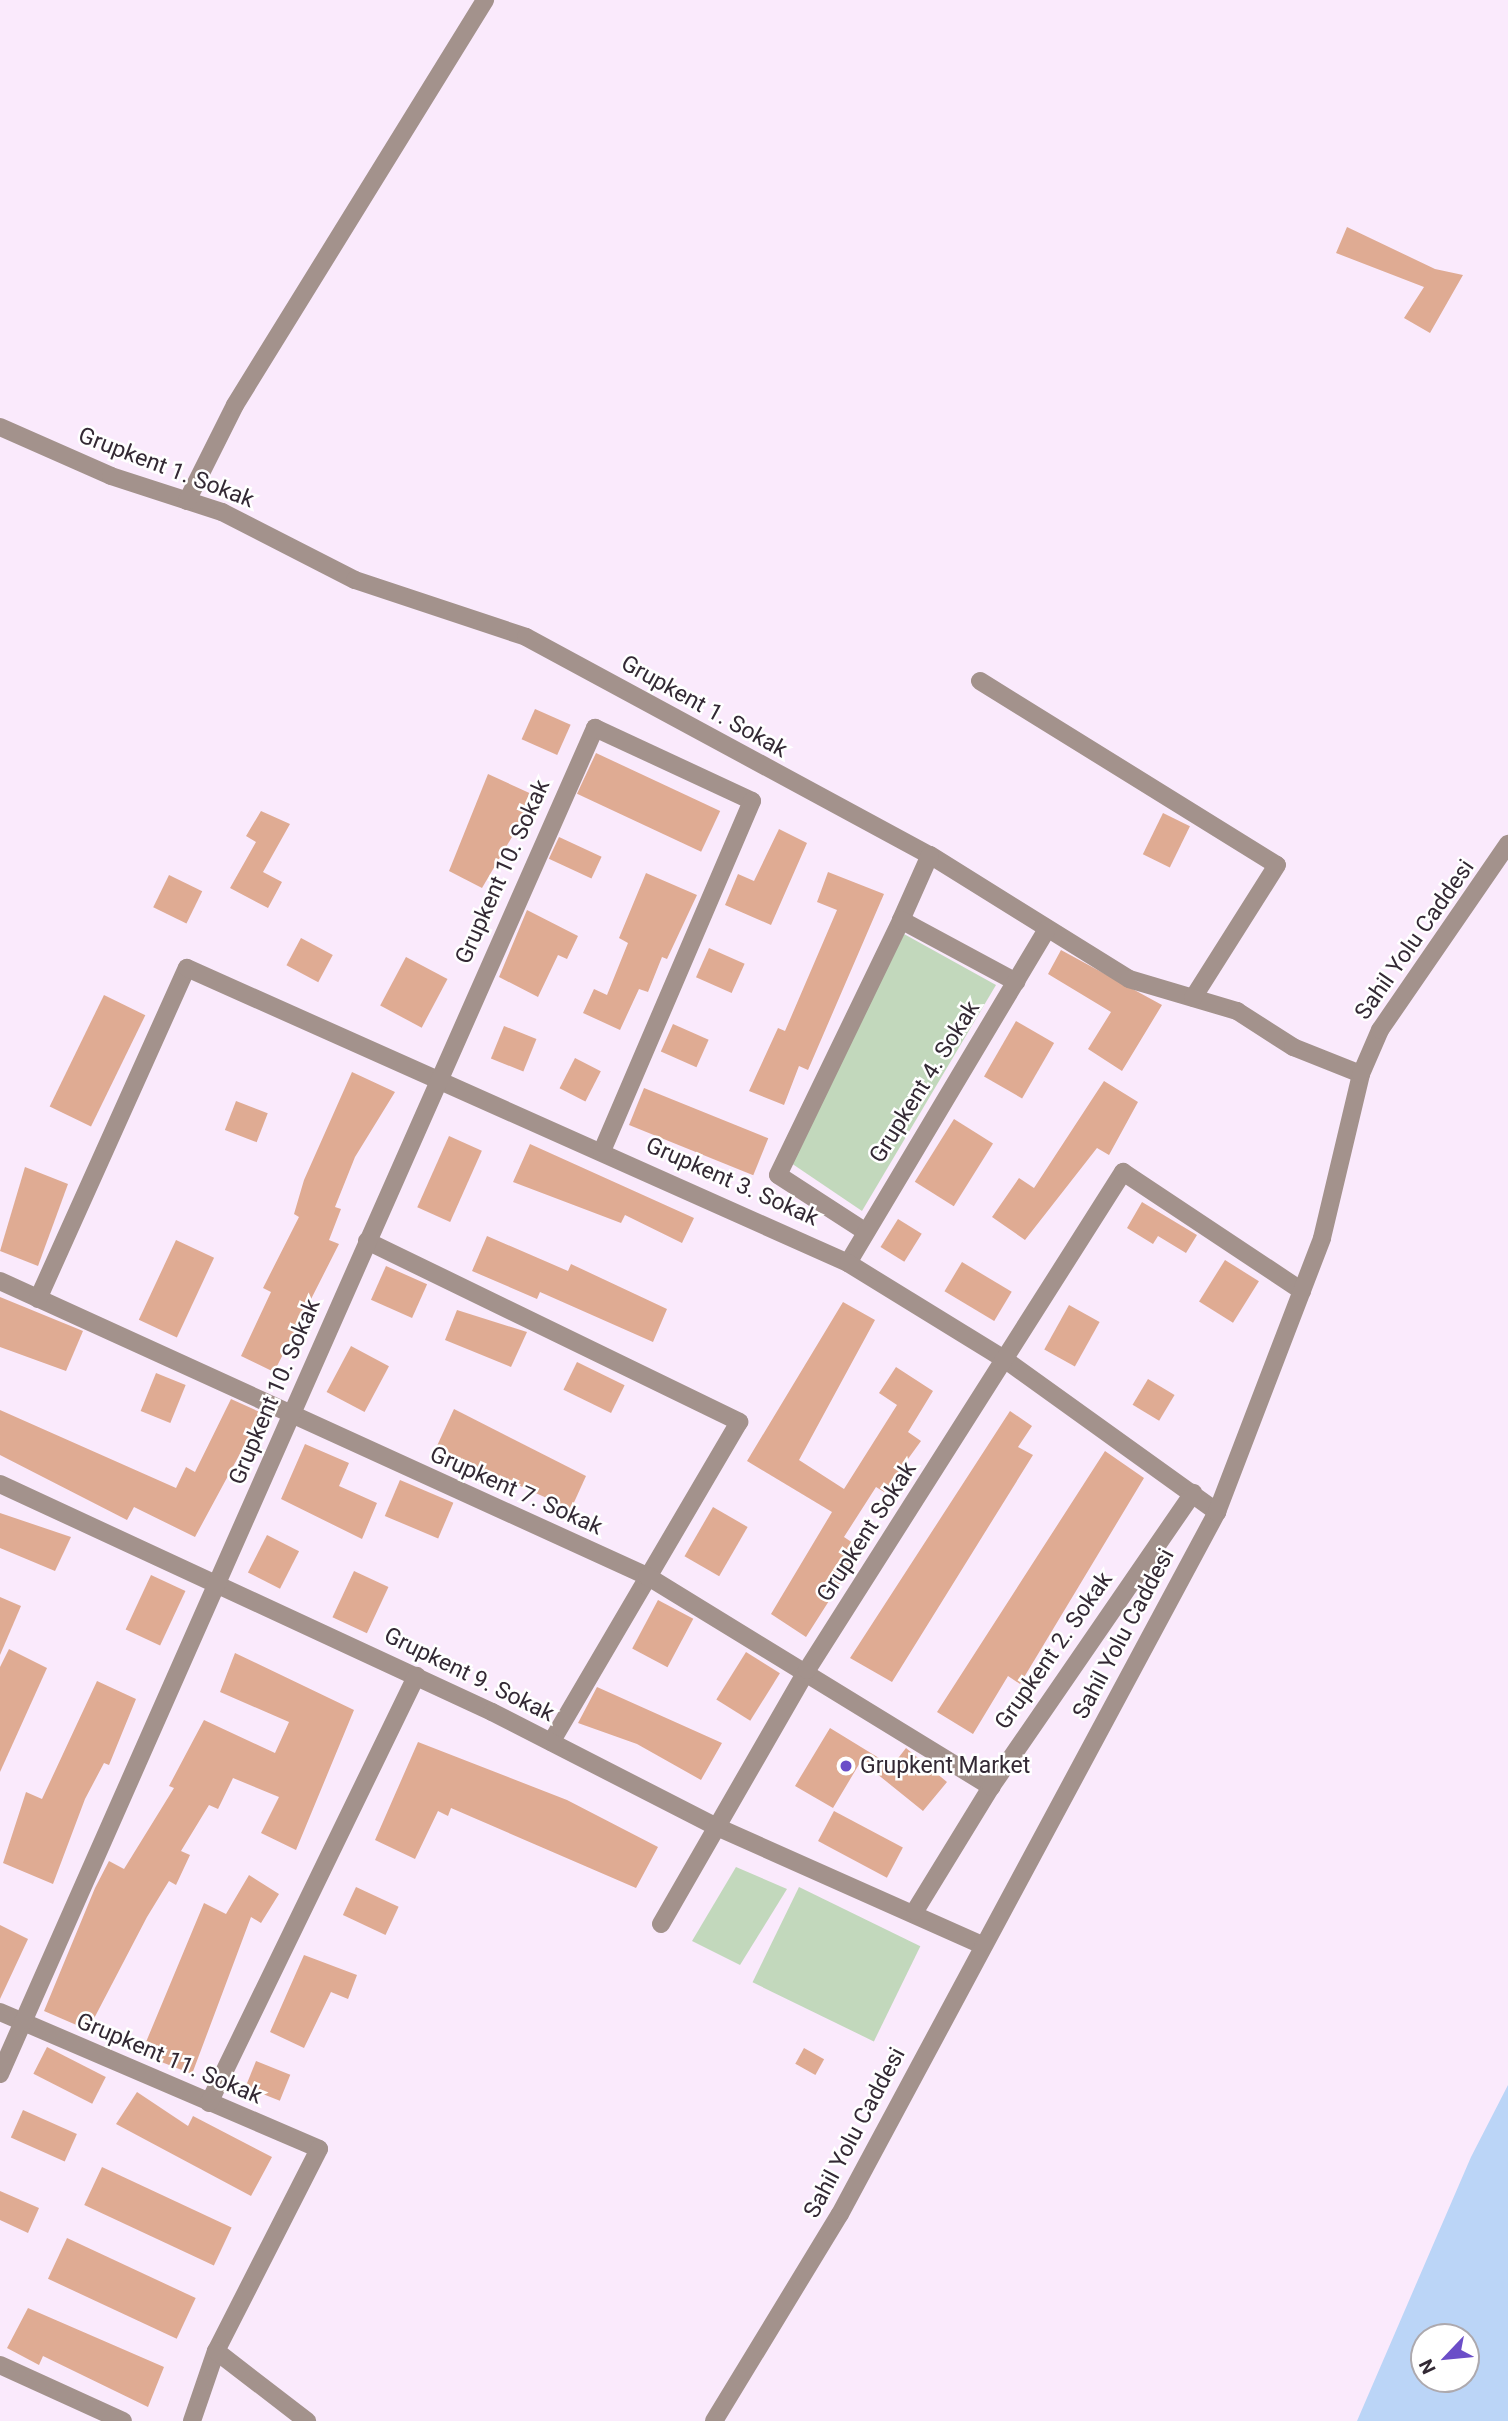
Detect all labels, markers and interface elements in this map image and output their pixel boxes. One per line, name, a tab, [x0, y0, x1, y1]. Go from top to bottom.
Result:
street label: Grupkent 1. Sokak	[74, 422, 258, 514]
street label: Grupkent 1. Sokak	[616, 650, 792, 764]
street label: Grupkent 10. Sokak	[450, 776, 556, 968]
street label: Sahil Yolu Caddesi	[1349, 855, 1481, 1025]
street label: Grupkent 4. Sokak	[864, 996, 986, 1168]
street label: Grupkent 3. Sokak	[641, 1132, 823, 1232]
street label: Grupkent 10. Sokak	[223, 1295, 327, 1489]
street label: Grupkent 7. Sokak	[425, 1441, 607, 1541]
street label: Grupkent Sokak	[812, 1457, 922, 1607]
street label: Sahil Yolu Caddesi	[1067, 1544, 1181, 1724]
street label: Grupkent 2. Sokak	[989, 1567, 1119, 1735]
street label: Grupkent 9. Sokak	[379, 1622, 559, 1728]
place label: Grupkent Market	[860, 1752, 1030, 1780]
marker: Grupkent Market	[838, 1758, 854, 1774]
street label: Grupkent 11. Sokak	[72, 2007, 266, 2111]
street label: Sahil Yolu Caddesi	[798, 2043, 912, 2223]
north arrow	[1410, 2323, 1480, 2393]
text: N	[1414, 2355, 1441, 2378]

